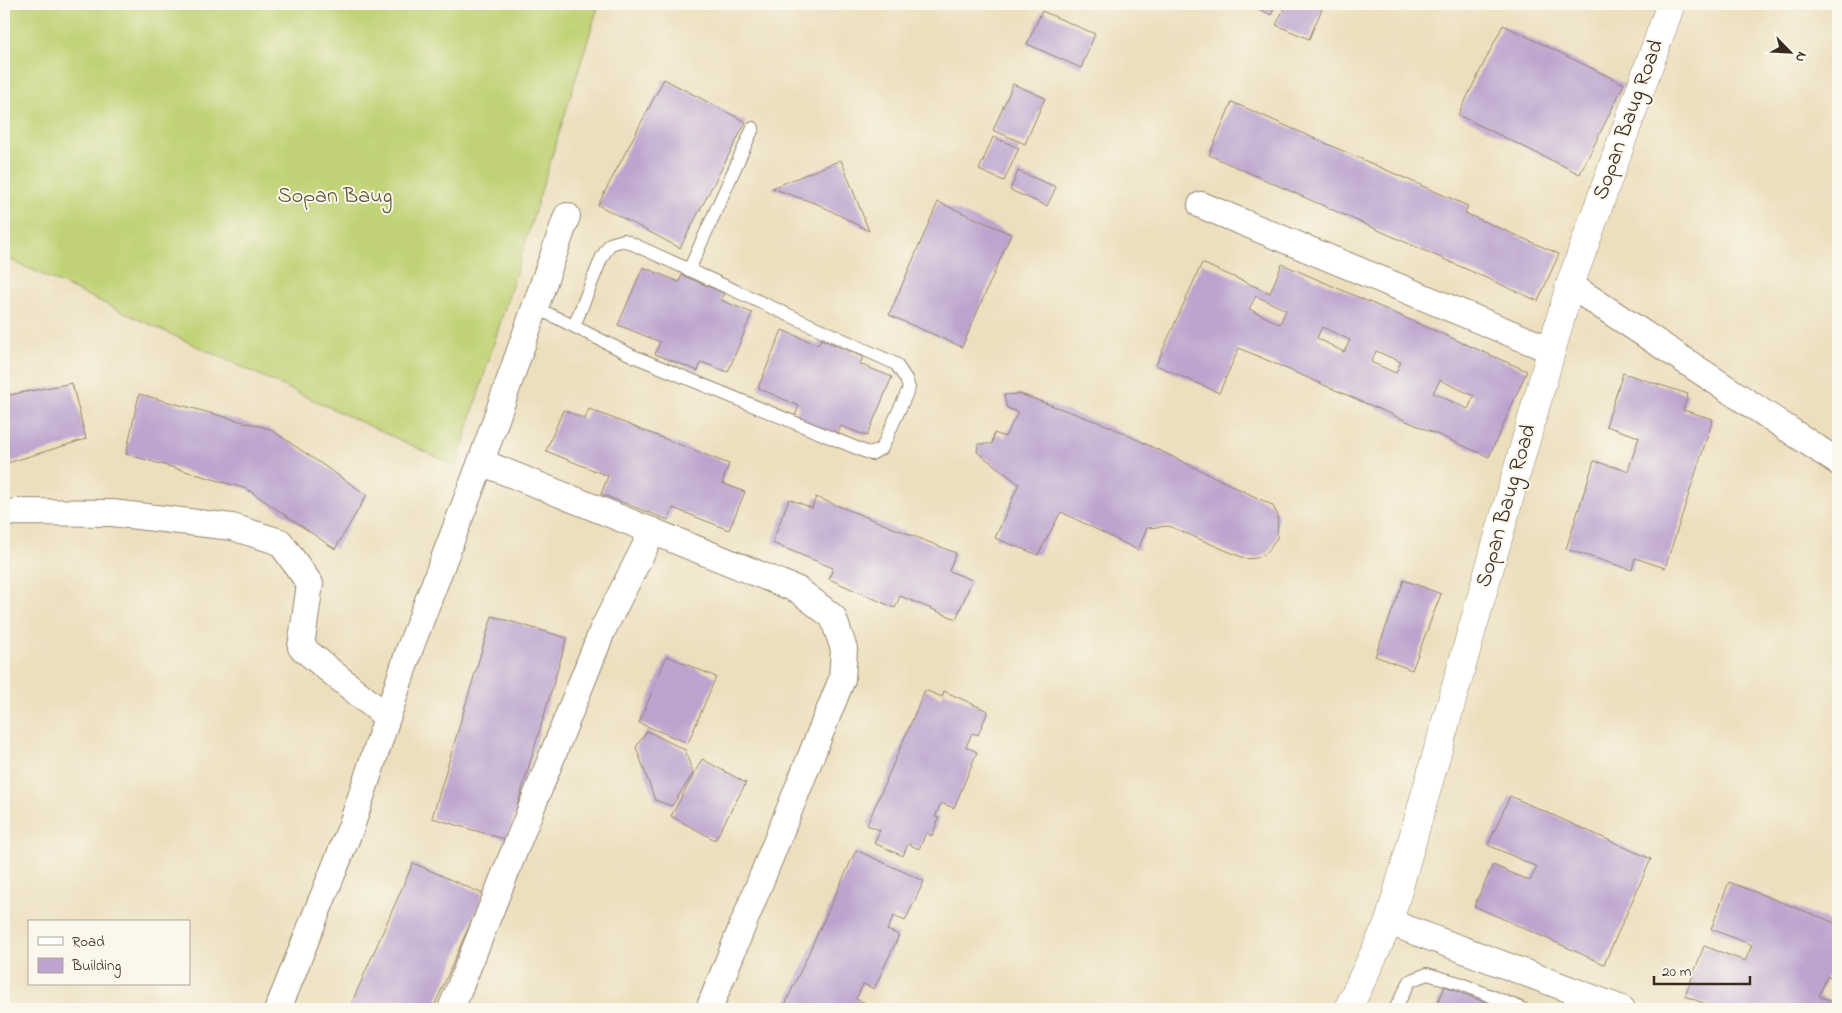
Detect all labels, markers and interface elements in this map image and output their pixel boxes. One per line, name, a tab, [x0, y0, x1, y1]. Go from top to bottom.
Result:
north arrow	[1764, 28, 1814, 78]
street label: Sopan Baug Road	[1585, 35, 1674, 205]
text: N	[1789, 48, 1812, 65]
park label: Sopan Baug	[278, 181, 393, 214]
street label: Sopan Baug Road	[1468, 421, 1547, 592]
legend	[28, 920, 190, 986]
text: Road	[72, 931, 105, 953]
scale bar	[1654, 953, 1751, 985]
text: Building	[71, 955, 121, 978]
text: 20 m	[1662, 961, 1692, 983]

